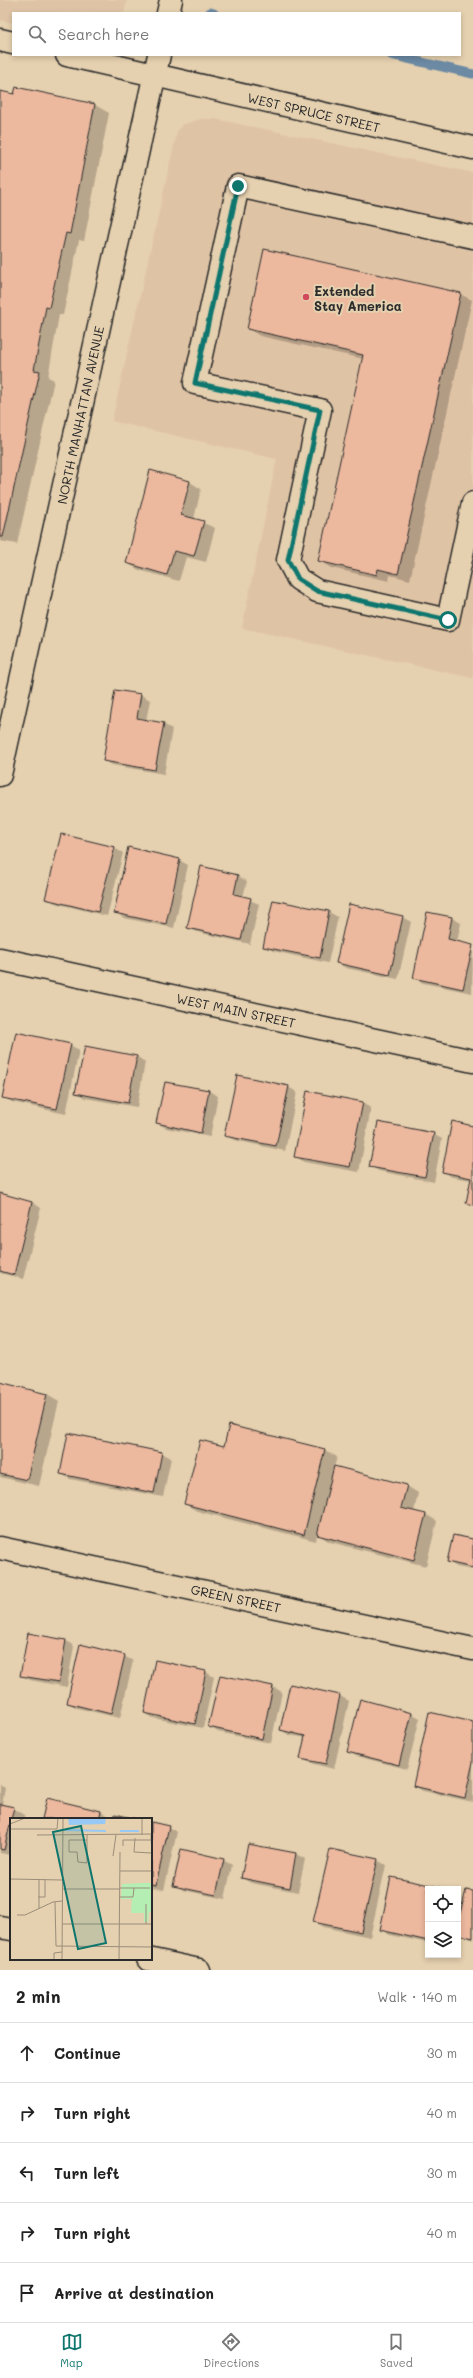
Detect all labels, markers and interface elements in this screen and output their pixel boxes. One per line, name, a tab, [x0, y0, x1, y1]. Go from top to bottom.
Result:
search box	[12, 12, 461, 56]
icon: search	[26, 23, 48, 45]
text: Search here	[58, 24, 149, 44]
street label: WEST SPRUCE STREET	[246, 88, 382, 136]
route end	[229, 177, 247, 195]
place label: Extended Stay America	[314, 282, 402, 315]
marker: Extended Stay America	[301, 292, 311, 302]
street label: NORTH MANHATTAN AVENUE	[53, 324, 107, 506]
route start	[439, 611, 457, 629]
street label: WEST MAIN STREET	[175, 989, 297, 1031]
street label: GREEN STREET	[189, 1580, 283, 1616]
inset map	[10, 1818, 152, 1960]
map controls	[425, 1886, 461, 1958]
button: locate	[425, 1886, 461, 1922]
button: layers	[425, 1922, 461, 1958]
text: 2 min	[16, 1985, 61, 2007]
text: Walk · 140 m	[377, 1988, 457, 2005]
icon: ahead	[16, 2042, 38, 2064]
text: Continue	[54, 2043, 121, 2063]
text: 30 m	[427, 2044, 457, 2061]
icon: right	[16, 2102, 38, 2124]
text: Turn right	[54, 2103, 131, 2123]
text: 40 m	[427, 2104, 457, 2121]
icon: left	[16, 2162, 38, 2184]
text: Turn left	[54, 2163, 119, 2183]
text: 30 m	[427, 2164, 457, 2181]
icon: right	[16, 2222, 38, 2244]
text: Turn right	[54, 2223, 131, 2243]
text: 40 m	[427, 2224, 457, 2241]
icon: arrive	[16, 2282, 38, 2304]
text: Arrive at destination	[54, 2283, 214, 2303]
tab: Map	[60, 2331, 83, 2370]
tab: Directions	[203, 2331, 259, 2370]
tab: Saved	[380, 2331, 413, 2370]

